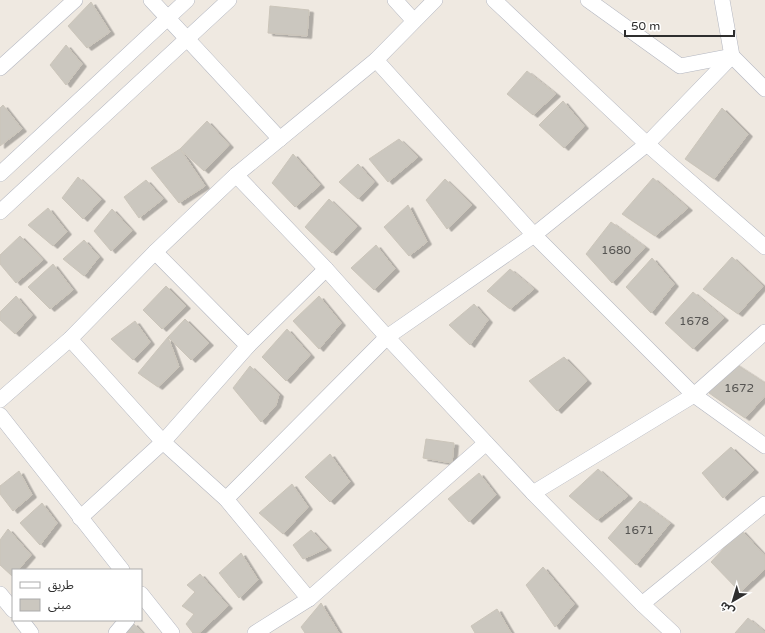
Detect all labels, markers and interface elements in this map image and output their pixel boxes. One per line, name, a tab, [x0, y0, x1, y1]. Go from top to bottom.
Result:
scale bar	[625, 12, 734, 38]
text: 50 m	[631, 19, 660, 33]
house number: 1680	[601, 243, 632, 257]
house number: 1678	[679, 314, 709, 328]
house number: 1672	[724, 381, 754, 395]
house number: 1671	[624, 523, 654, 537]
legend	[12, 569, 142, 621]
text: طريق	[48, 578, 74, 593]
north arrow	[713, 581, 753, 621]
text: مبنى	[48, 598, 71, 612]
text: ش	[717, 599, 737, 618]

